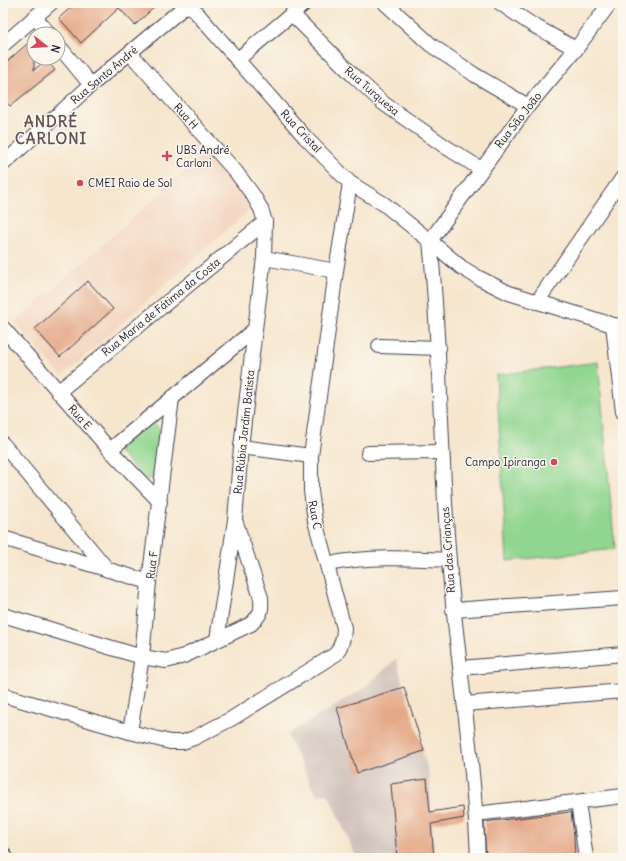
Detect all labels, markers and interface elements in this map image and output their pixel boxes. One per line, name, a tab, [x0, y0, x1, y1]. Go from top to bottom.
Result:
north arrow	[26, 26, 66, 66]
text: N	[48, 43, 63, 55]
street label: Rua Santo André	[68, 43, 140, 107]
street label: Rua Turquesa	[342, 64, 402, 118]
street label: Rua São João	[492, 89, 544, 151]
street label: Rua H	[171, 100, 201, 132]
street label: Rua Cristal	[278, 107, 324, 155]
district label: ANDRÉ CARLONI	[15, 111, 87, 148]
place label: UBS André Carloni	[176, 143, 230, 170]
marker: UBS André Carloni	[161, 150, 173, 162]
place label: CMEI Raio de Sol	[88, 176, 172, 190]
marker: CMEI Raio de Sol	[75, 178, 85, 188]
street label: Rua Maria de Fátima da Costa	[99, 255, 223, 359]
street label: Rua Rúbia Jardim Batista	[231, 369, 257, 495]
street label: Rua E	[65, 402, 95, 432]
place label: Campo Ipiranga	[465, 455, 546, 469]
marker: Campo Ipiranga	[549, 457, 559, 467]
street label: Rua C	[305, 499, 325, 531]
street label: Rua das Crianças	[438, 507, 458, 593]
street label: Rua F	[143, 550, 161, 580]

